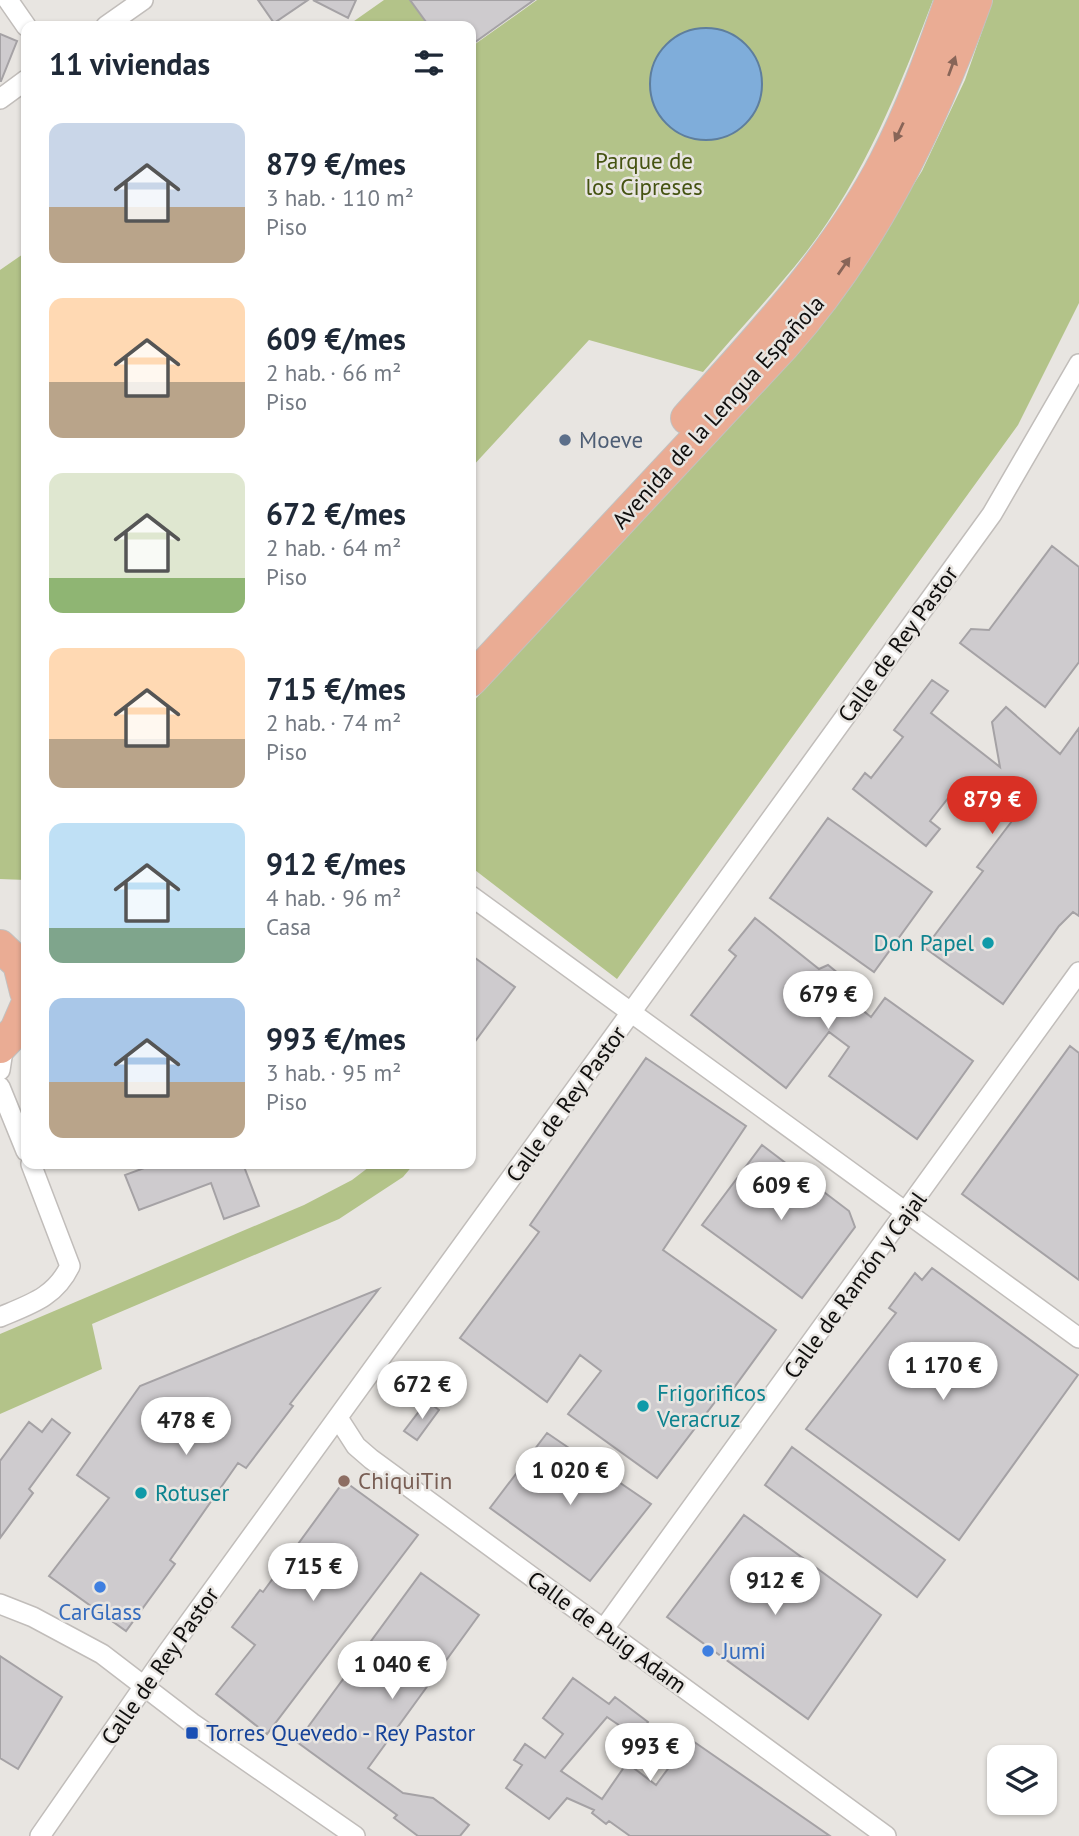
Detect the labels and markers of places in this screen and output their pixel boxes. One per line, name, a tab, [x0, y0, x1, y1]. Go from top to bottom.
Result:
place label: Moeve	[579, 425, 643, 454]
marker: Moeve	[557, 432, 573, 448]
pin: 879 €	[943, 776, 1041, 836]
place label: Don Papel	[874, 928, 974, 957]
marker: Don Papel	[980, 935, 996, 951]
pin: 679 €	[779, 972, 877, 1031]
pin: 609 €	[732, 1162, 830, 1222]
pin: 1 170 €	[878, 1342, 1008, 1402]
pin: 672 €	[373, 1362, 471, 1421]
place label: Frigorificos Veracruz	[656, 1378, 766, 1433]
pin: 478 €	[137, 1398, 235, 1457]
marker: Frigorificos Veracruz	[635, 1398, 651, 1414]
pin: 1 020 €	[505, 1448, 635, 1507]
place label: ChiquiTin	[358, 1466, 452, 1495]
marker: ChiquiTin	[336, 1473, 352, 1489]
place label: Rotuser	[155, 1478, 229, 1507]
marker: Rotuser	[133, 1485, 149, 1501]
pin: 715 €	[264, 1544, 362, 1603]
pin: 912 €	[726, 1558, 824, 1617]
marker: CarGlass	[92, 1579, 108, 1595]
place label: CarGlass	[58, 1597, 142, 1626]
place label: Jumi	[721, 1636, 766, 1665]
pin: 1 040 €	[327, 1642, 457, 1701]
marker: Jumi	[700, 1643, 716, 1659]
place label: Torres Quevedo - Rey Pastor	[206, 1718, 476, 1747]
pin: 993 €	[601, 1724, 699, 1783]
marker: Torres Quevedo - Rey Pastor	[184, 1725, 200, 1741]

